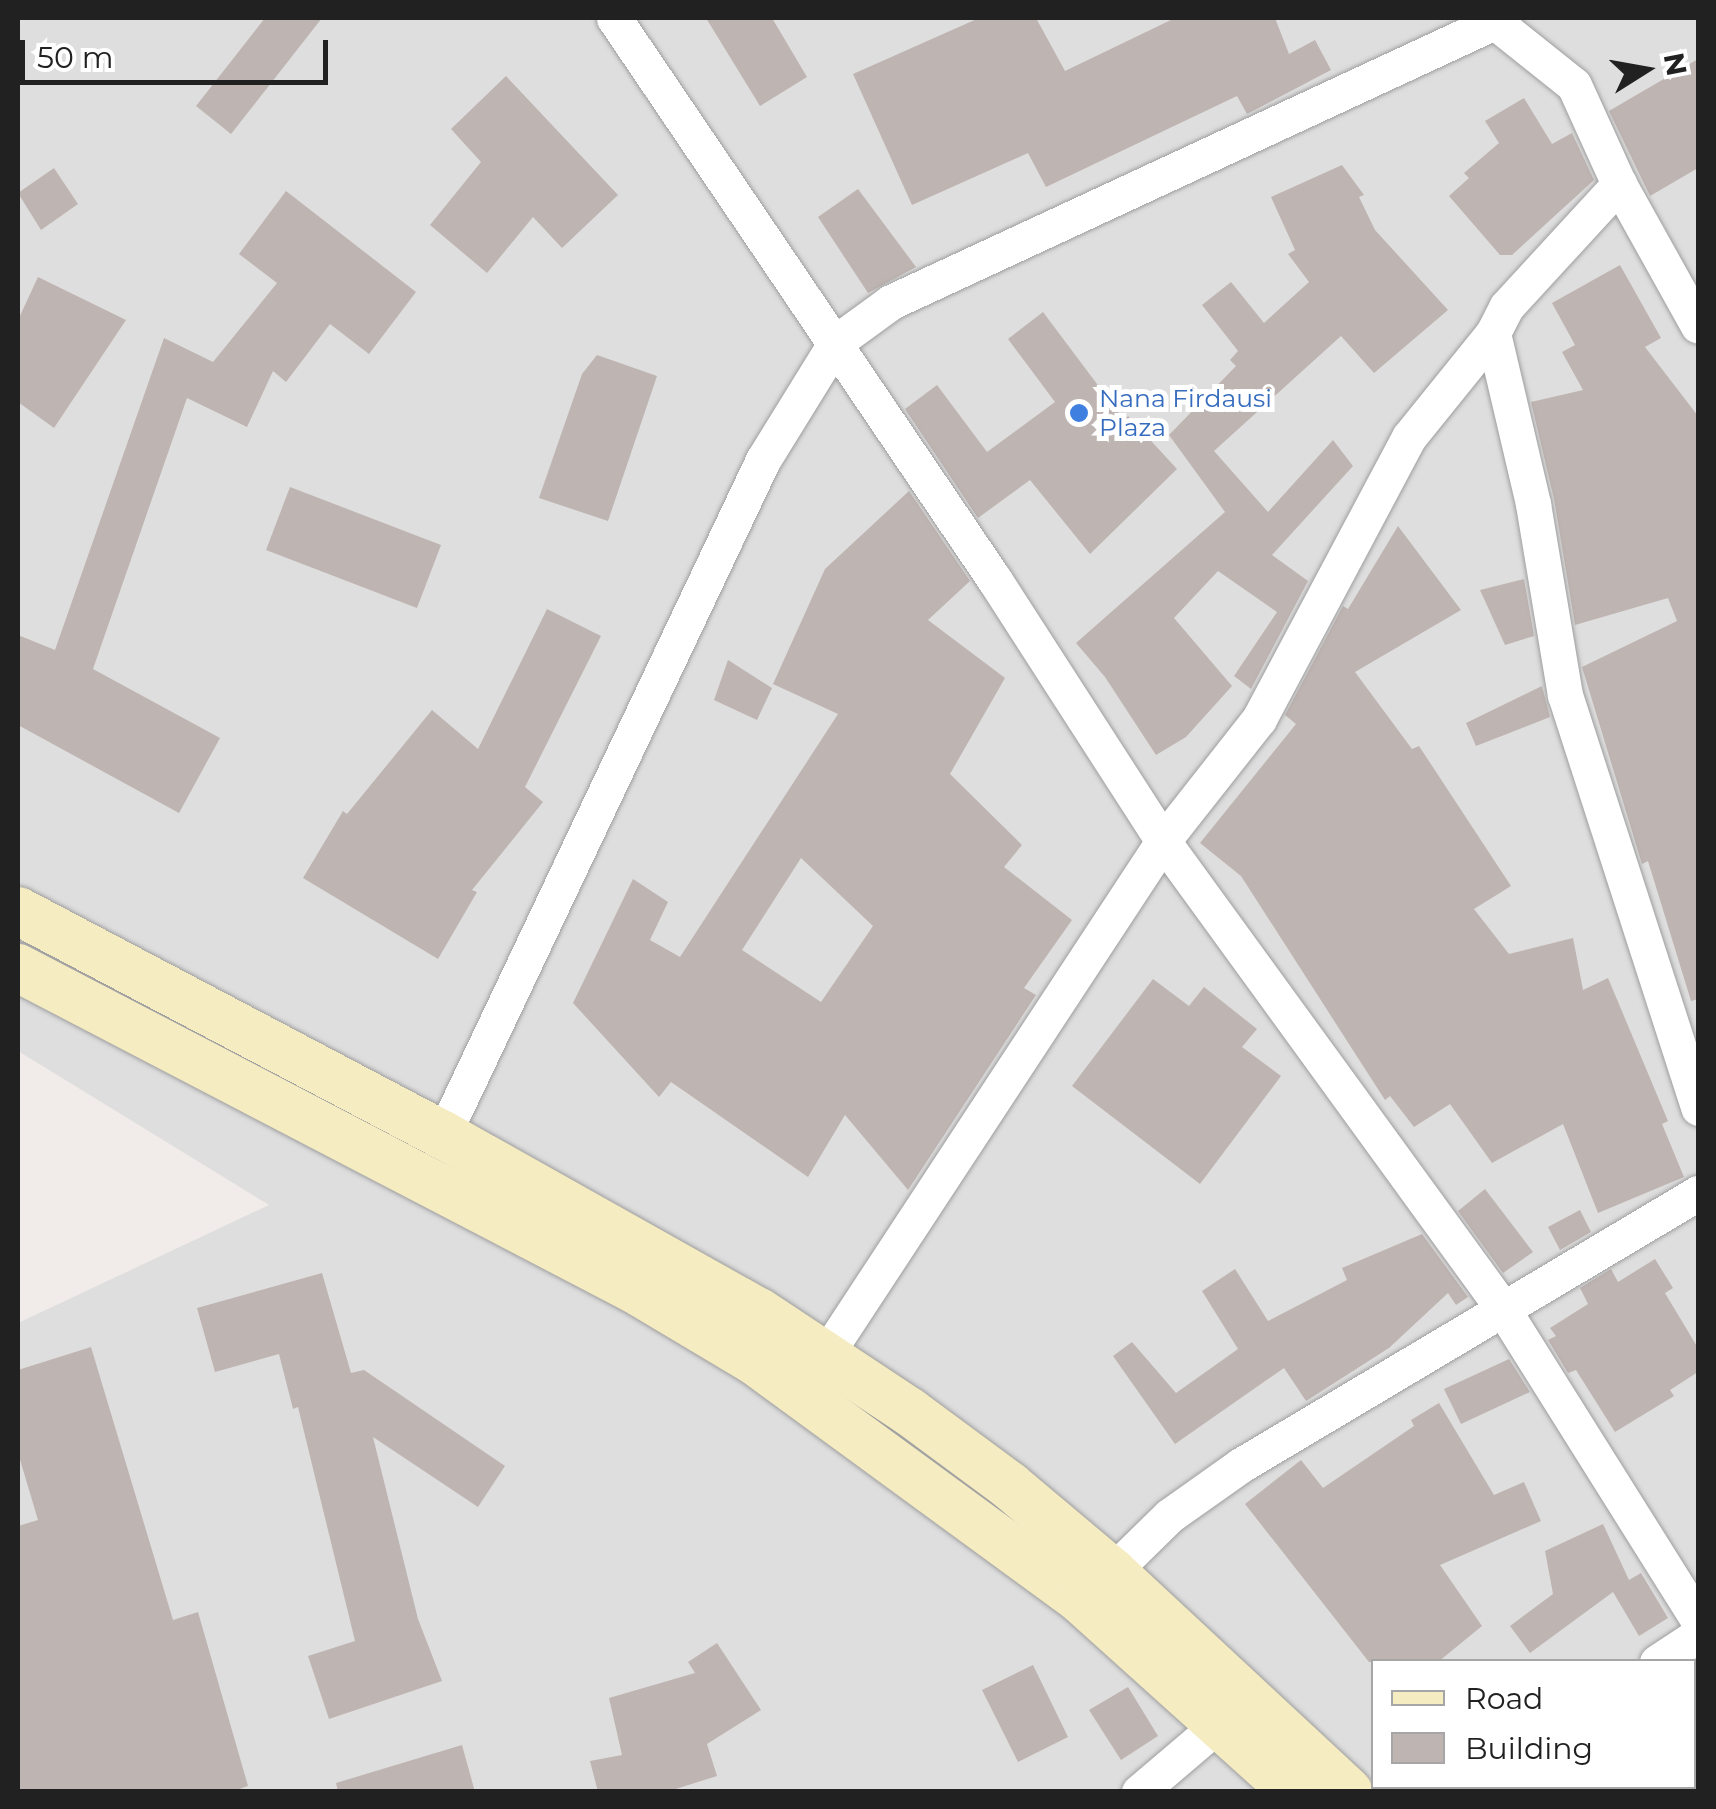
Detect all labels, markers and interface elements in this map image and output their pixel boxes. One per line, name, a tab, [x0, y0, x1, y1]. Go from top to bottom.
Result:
scale bar	[25, 20, 332, 82]
north arrow	[1596, 20, 1696, 120]
text: 50 m	[37, 39, 114, 76]
text: N	[1657, 50, 1694, 79]
place label: Nana Firdausi Plaza	[1099, 384, 1272, 443]
marker: Nana Firdausi Plaza	[1068, 402, 1090, 424]
legend	[1371, 1659, 1696, 1789]
text: Road	[1465, 1680, 1543, 1717]
text: Building	[1465, 1730, 1593, 1767]

